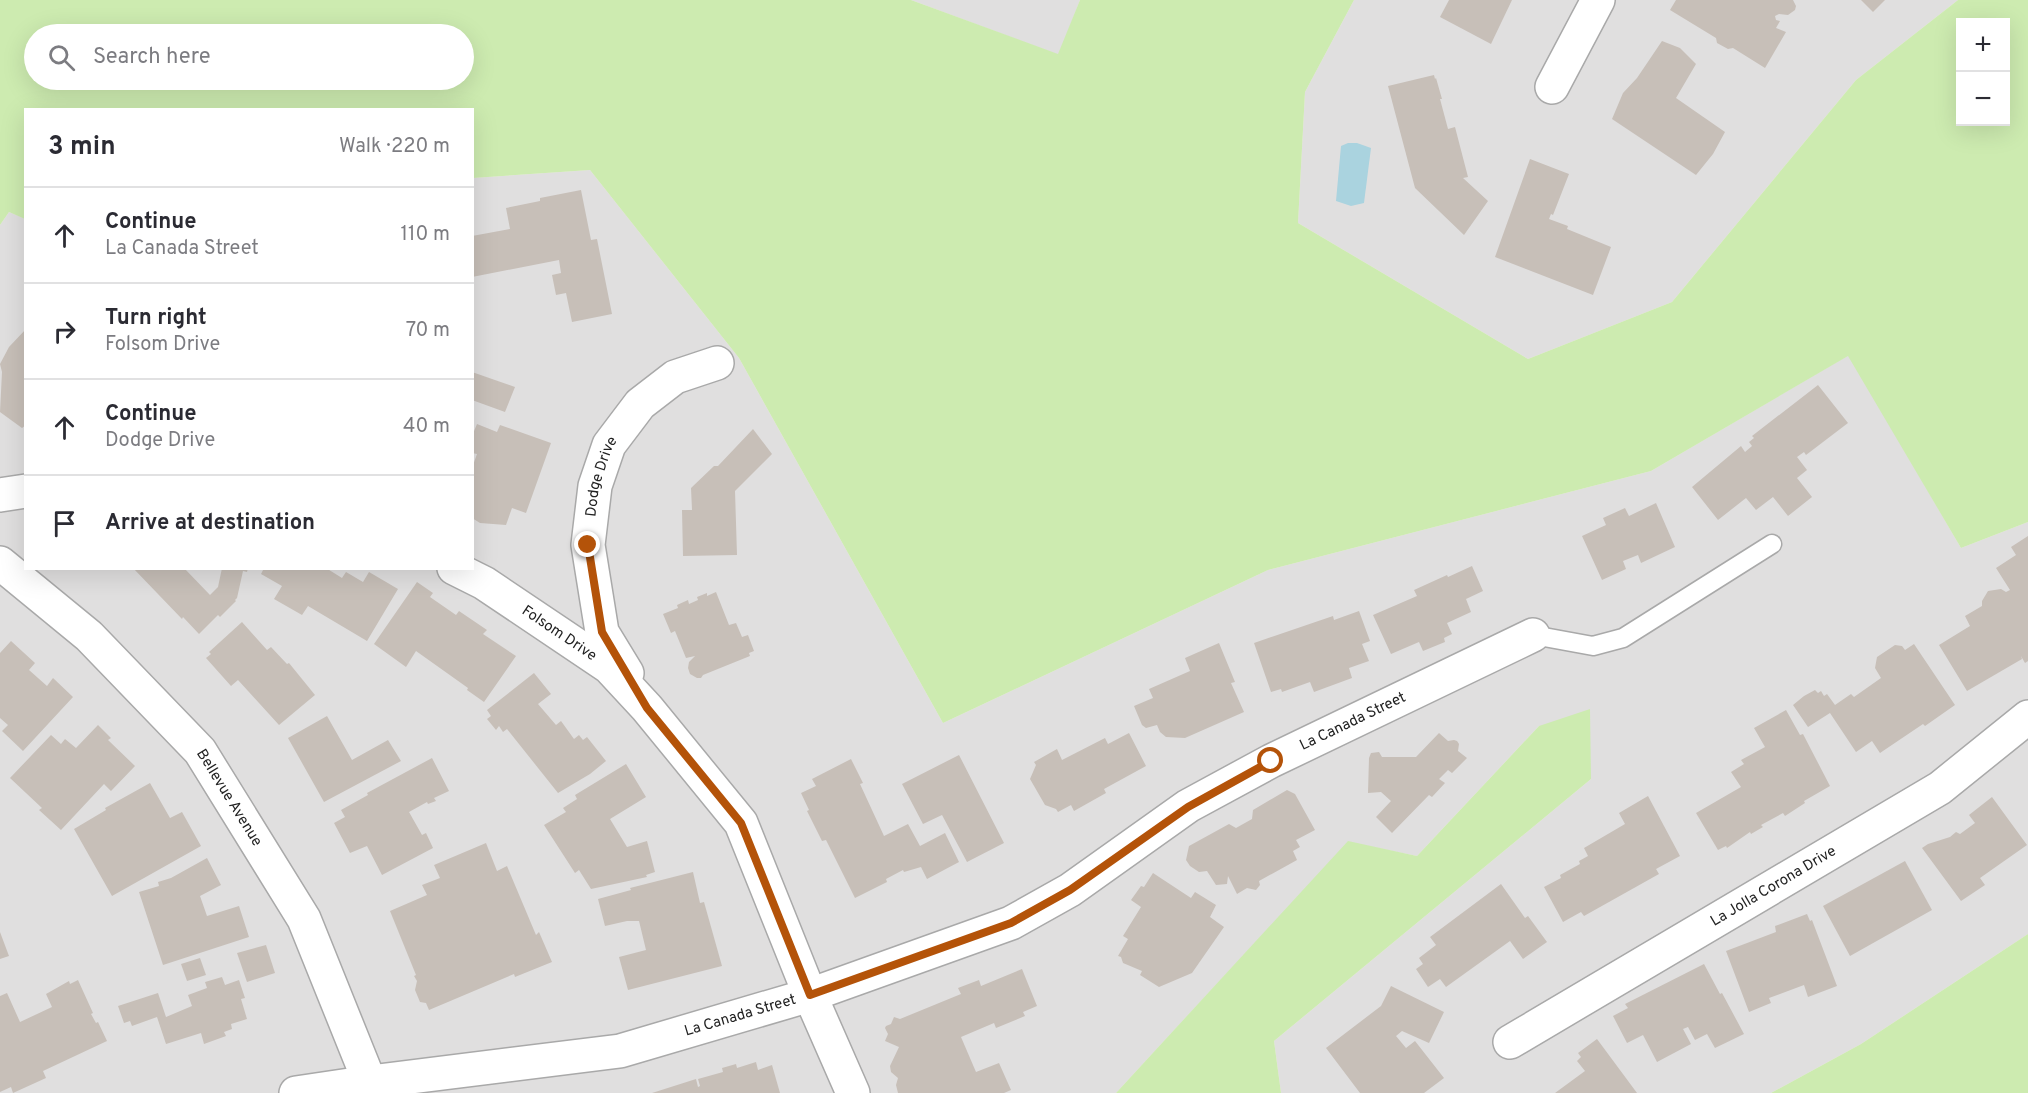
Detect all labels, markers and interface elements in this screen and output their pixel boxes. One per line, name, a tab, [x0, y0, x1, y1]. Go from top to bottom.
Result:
map controls	[1956, 18, 2010, 126]
button: +	[1956, 18, 2010, 72]
search box	[24, 24, 474, 90]
icon: search	[45, 41, 78, 74]
text: Search here	[93, 44, 211, 71]
button: −	[1956, 72, 2010, 126]
text: 3 min	[48, 131, 116, 164]
text: Walk · 220 m	[339, 134, 450, 160]
text: Continue	[105, 209, 196, 236]
icon: ahead	[48, 219, 81, 252]
text: 110 m	[401, 222, 450, 248]
text: La Canada Street	[105, 236, 259, 262]
text: Turn right	[105, 305, 207, 332]
icon: right	[48, 315, 81, 348]
text: 70 m	[406, 318, 450, 344]
text: Folsom Drive	[105, 332, 220, 358]
text: Continue	[105, 401, 196, 428]
icon: ahead	[48, 411, 81, 444]
text: 40 m	[403, 414, 450, 440]
text: Dodge Drive	[105, 428, 215, 454]
street label: Dodge Drive	[582, 433, 622, 518]
icon: arrive	[48, 507, 81, 540]
text: Arrive at destination	[105, 510, 315, 537]
route end	[574, 531, 600, 557]
street label: Folsom Drive	[518, 601, 600, 665]
street label: La Canada Street	[1297, 688, 1409, 755]
street label: Bellevue Avenue	[192, 746, 266, 850]
route start	[1257, 747, 1283, 773]
street label: La Jolla Corona Drive	[1707, 842, 1840, 931]
street label: La Canada Street	[682, 990, 798, 1041]

